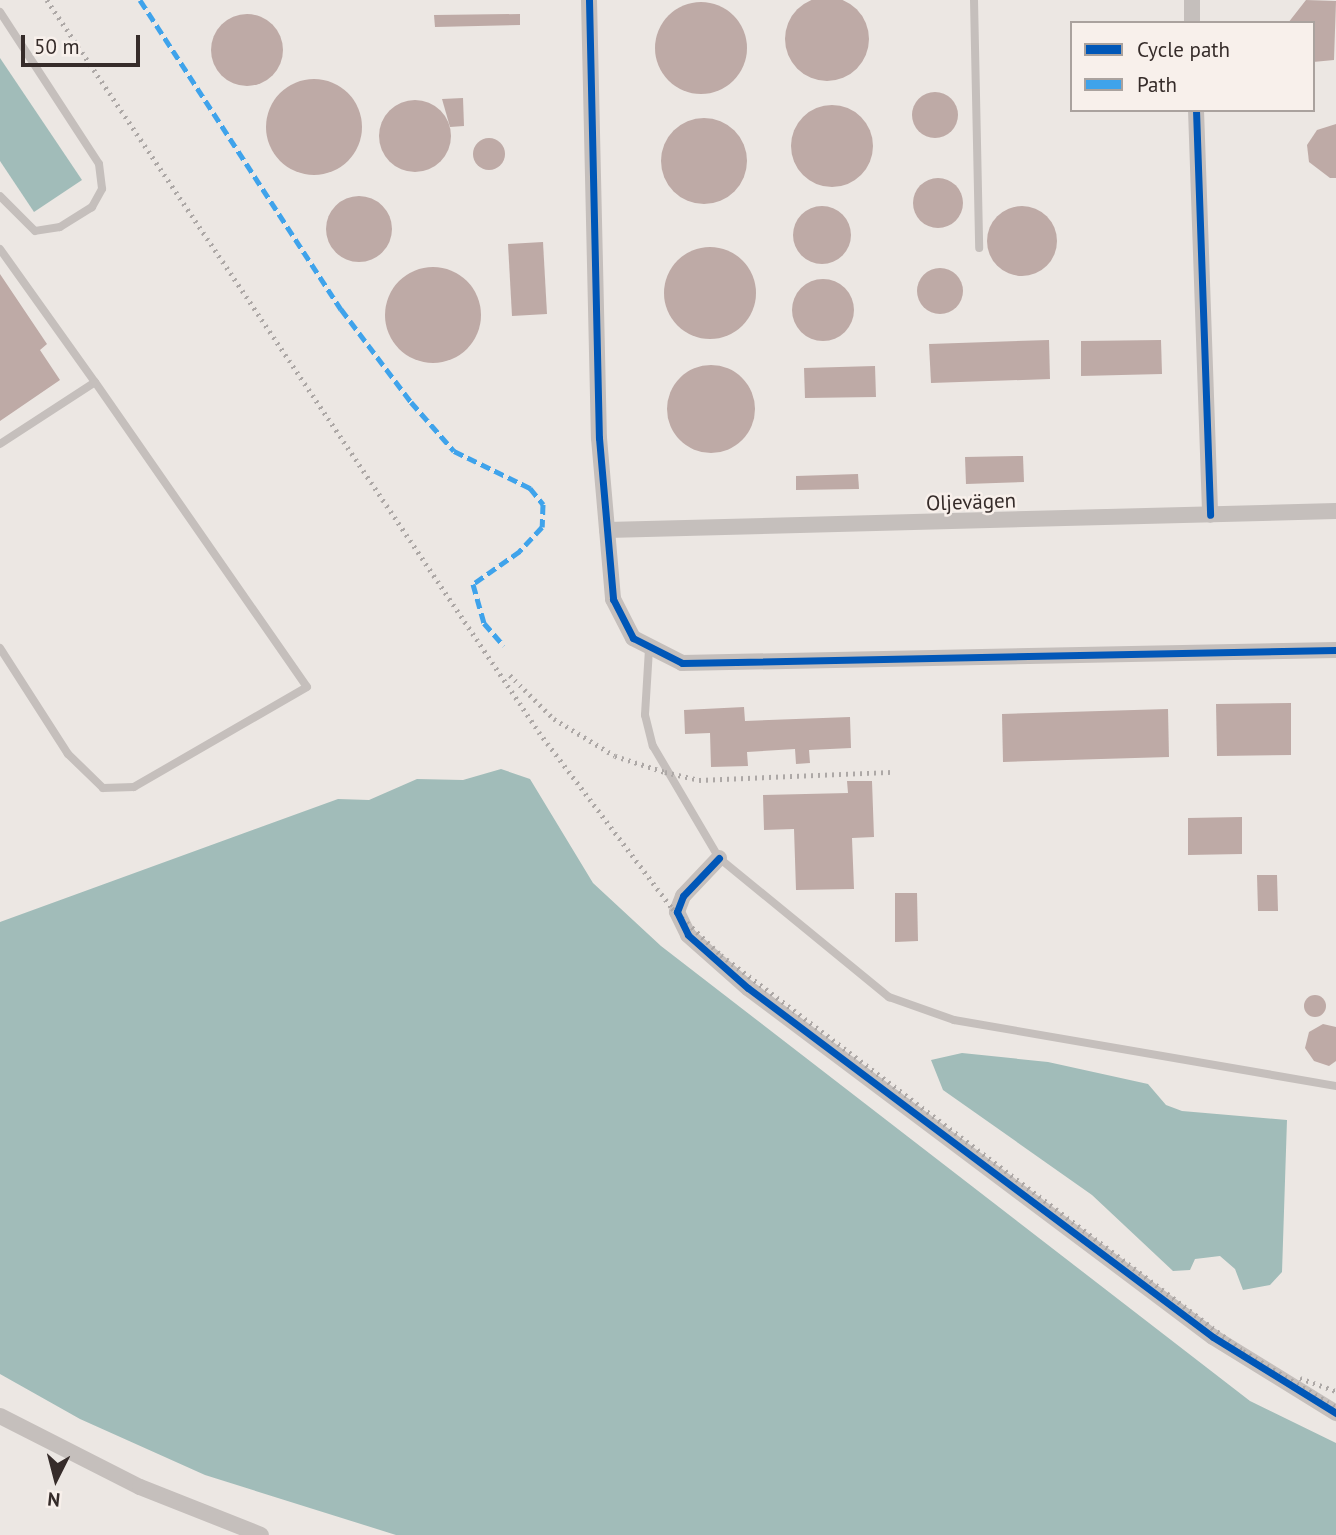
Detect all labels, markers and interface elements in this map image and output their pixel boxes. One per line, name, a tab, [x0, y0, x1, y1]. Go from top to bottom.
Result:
scale bar	[24, 21, 144, 65]
legend	[1070, 21, 1315, 112]
text: 50 m	[34, 33, 80, 60]
text: Cycle path	[1137, 36, 1230, 63]
text: Path	[1137, 71, 1177, 98]
street label: Oljevägen	[925, 488, 1017, 516]
north arrow	[21, 1444, 91, 1514]
text: N	[46, 1487, 61, 1512]

